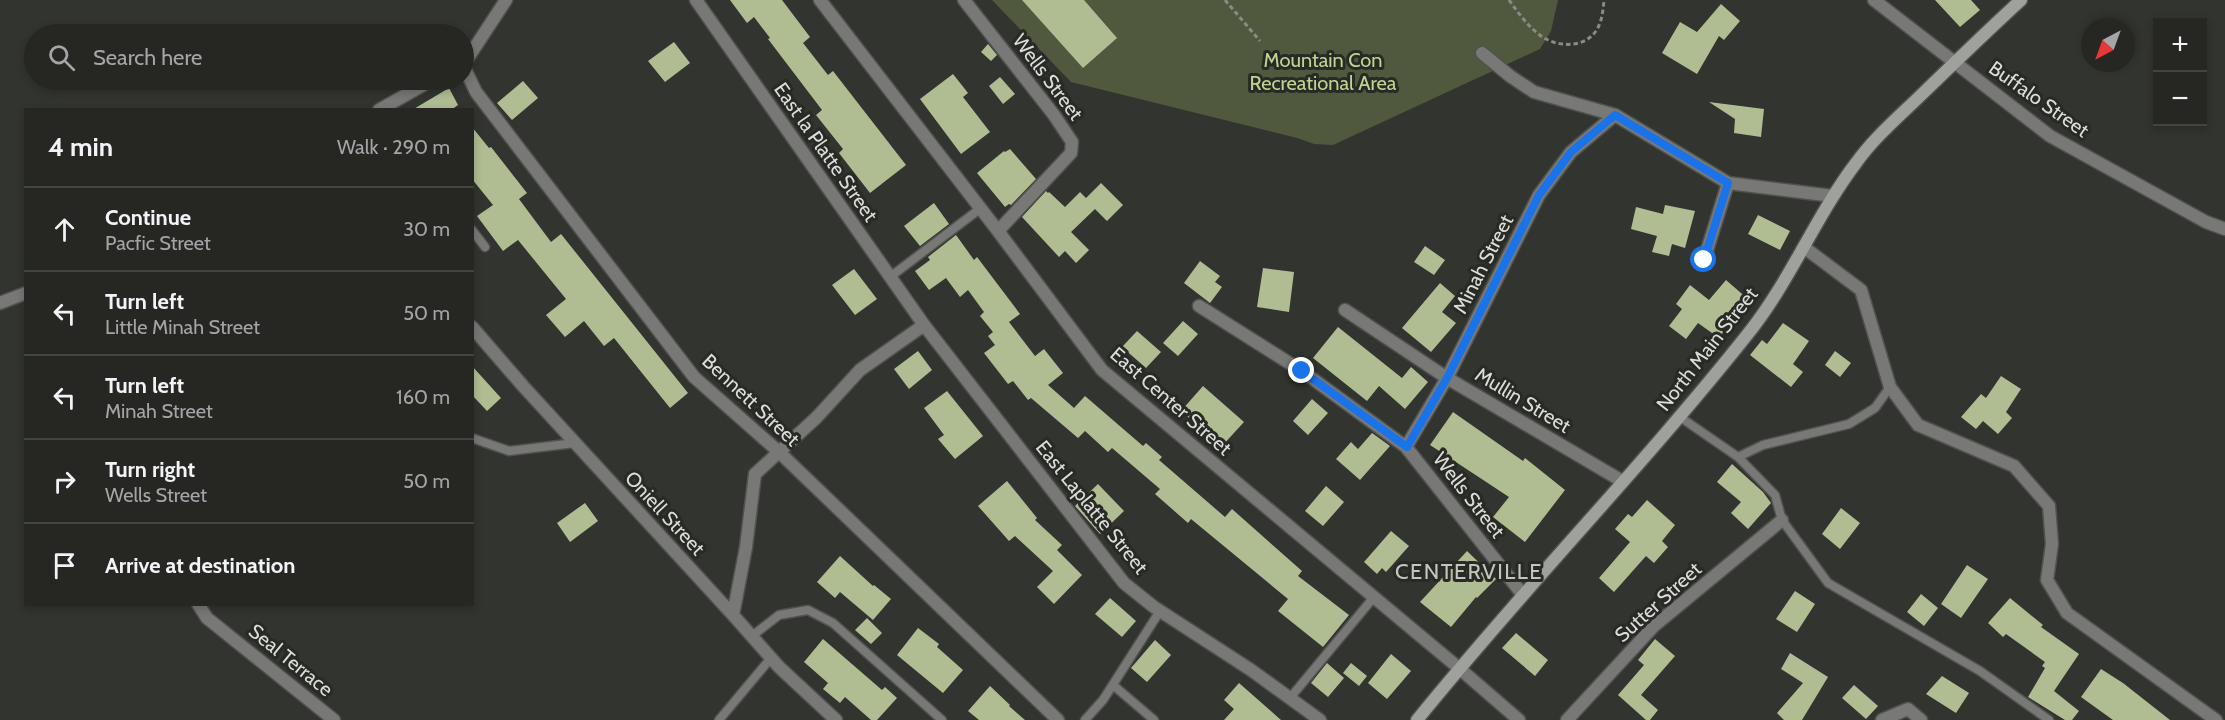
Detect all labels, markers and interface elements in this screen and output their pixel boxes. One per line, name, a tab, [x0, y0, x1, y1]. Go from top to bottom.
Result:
north arrow	[2081, 18, 2135, 72]
map controls	[2153, 18, 2207, 126]
button: +	[2153, 18, 2207, 72]
search box	[24, 24, 474, 90]
street label: Wells Street	[1008, 29, 1088, 125]
icon: search	[45, 41, 78, 74]
text: Search here	[93, 44, 202, 71]
park label: Mountain Con Recreational Area	[1250, 48, 1397, 95]
street label: Buffalo Street	[1984, 56, 2094, 142]
button: −	[2153, 72, 2207, 126]
street label: East la Platte Street	[769, 78, 883, 226]
text: 4 min	[48, 131, 113, 163]
text: Walk · 290 m	[337, 135, 450, 159]
text: Continue	[105, 204, 191, 231]
street label: Minah Street	[1448, 210, 1518, 317]
icon: ahead	[48, 213, 81, 246]
text: 30 m	[403, 217, 450, 241]
text: Pacfic Street	[105, 231, 211, 255]
route start	[1690, 246, 1716, 272]
street label: North Main Street	[1651, 282, 1763, 416]
text: Turn left	[105, 288, 184, 315]
icon: left	[48, 297, 81, 330]
text: 50 m	[403, 301, 450, 325]
text: Little Minah Street	[105, 315, 260, 339]
street label: East Center Street	[1106, 342, 1237, 460]
street label: Bennett Street	[697, 349, 805, 451]
route end	[1288, 357, 1314, 383]
street label: Mullin Street	[1471, 362, 1575, 438]
text: Turn left	[105, 372, 184, 399]
icon: left	[48, 381, 81, 414]
text: 160 m	[396, 385, 450, 409]
text: Minah Street	[105, 399, 213, 423]
street label: East Laplatte Street	[1031, 435, 1153, 579]
street label: Wells Street	[1428, 447, 1510, 543]
text: Turn right	[105, 456, 195, 483]
icon: right	[48, 465, 81, 498]
street label: Oniell Street	[620, 466, 710, 560]
text: 50 m	[403, 469, 450, 493]
text: Wells Street	[105, 483, 207, 507]
icon: arrive	[48, 549, 81, 582]
text: Arrive at destination	[105, 552, 295, 579]
street label: Sutter Street	[1610, 557, 1706, 647]
district label: CENTERVILLE	[1395, 558, 1543, 585]
street label: Seal Terrace	[244, 619, 338, 701]

